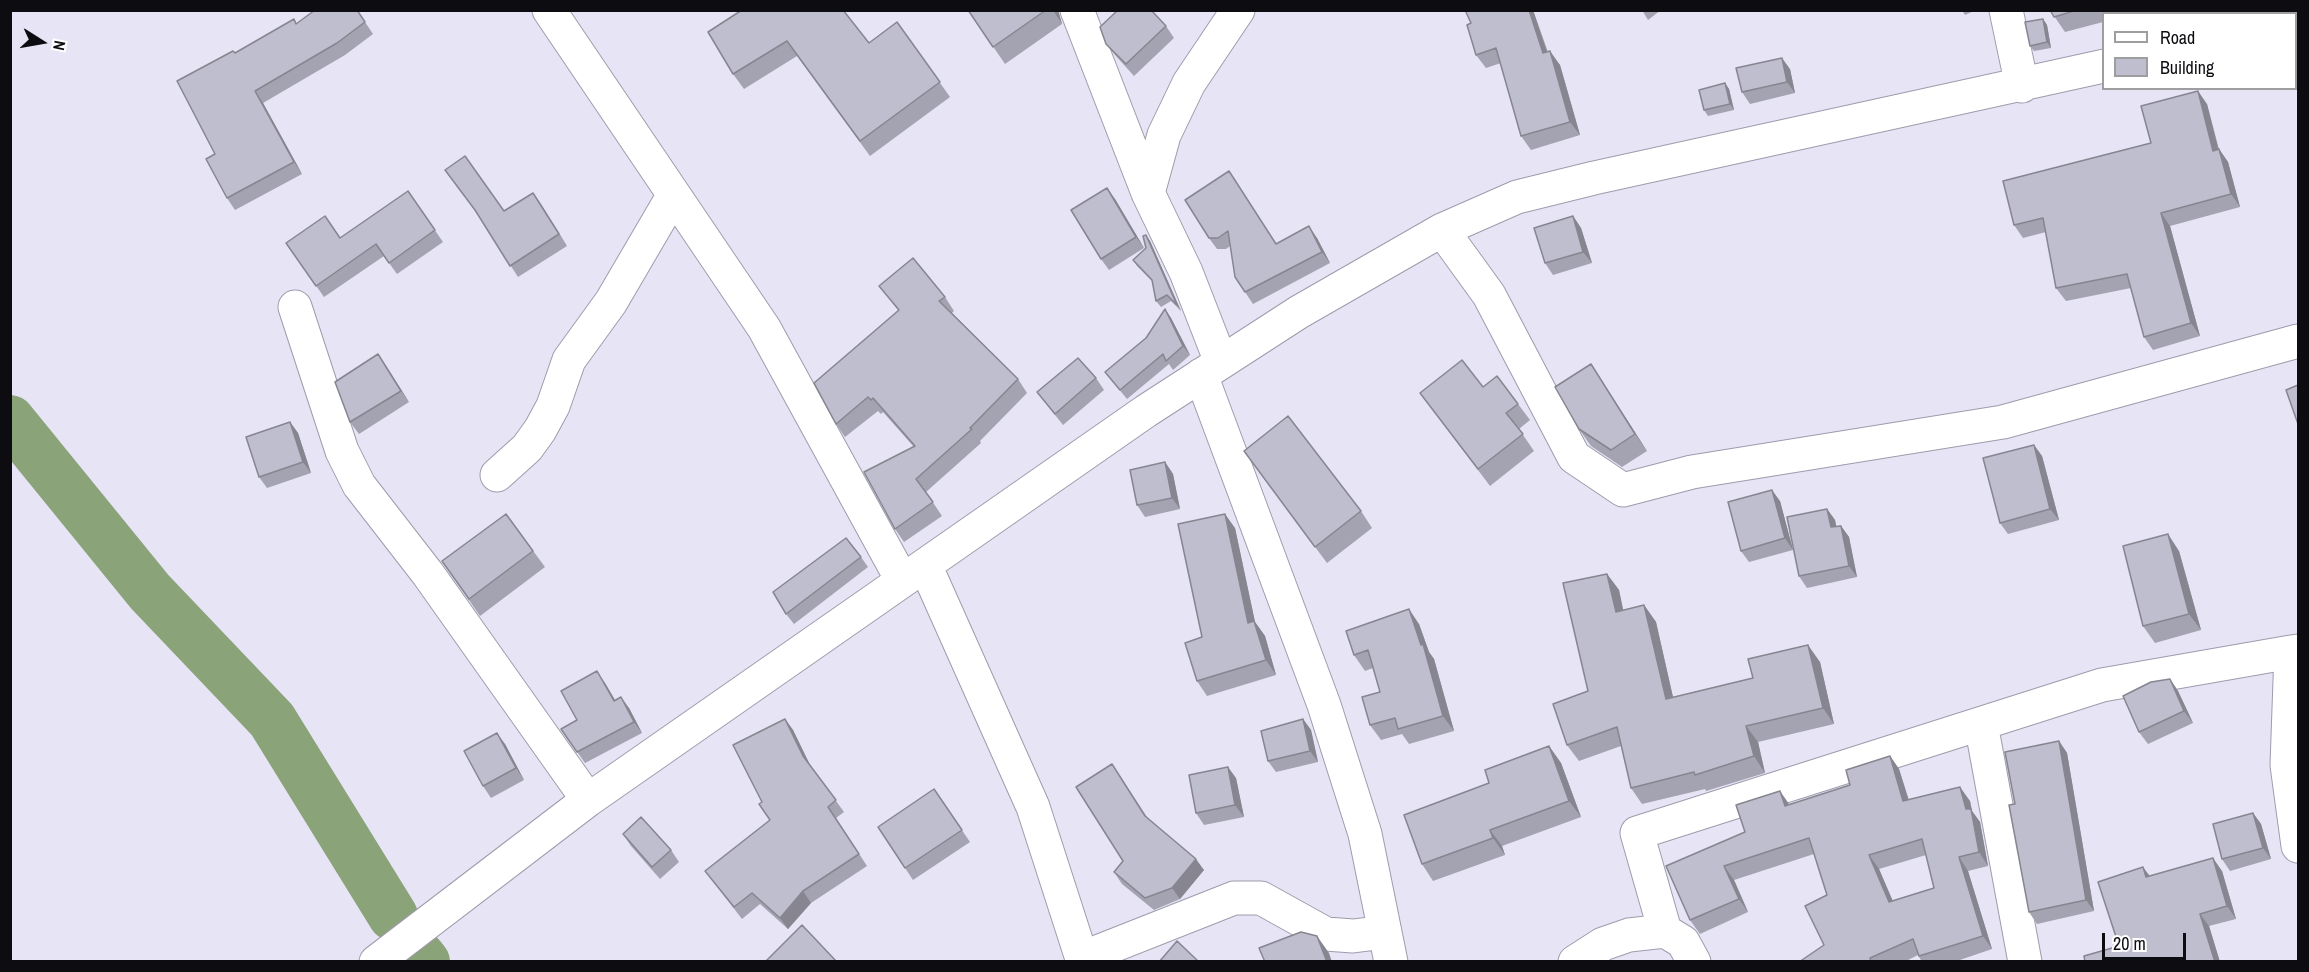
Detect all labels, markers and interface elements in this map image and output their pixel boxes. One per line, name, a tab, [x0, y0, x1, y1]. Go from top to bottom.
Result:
north arrow	[12, 12, 72, 72]
legend	[2102, 12, 2297, 90]
text: Road	[2160, 25, 2195, 50]
text: N	[48, 39, 71, 52]
text: Building	[2160, 55, 2214, 80]
scale bar	[2105, 921, 2189, 959]
text: 20 m	[2113, 931, 2146, 956]

